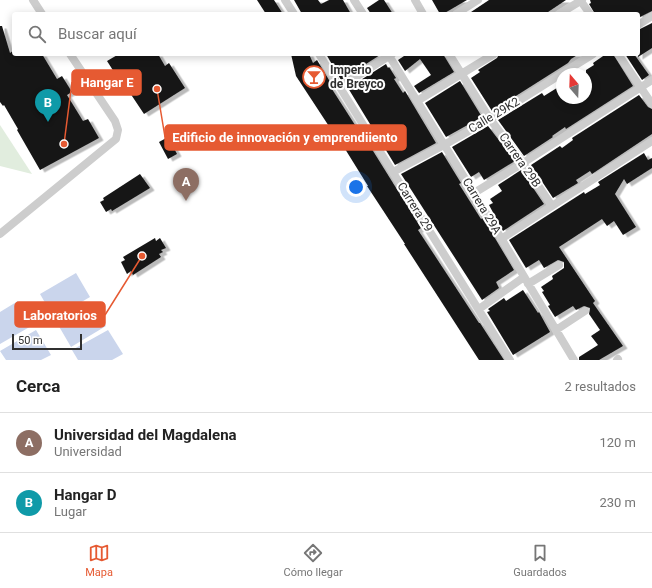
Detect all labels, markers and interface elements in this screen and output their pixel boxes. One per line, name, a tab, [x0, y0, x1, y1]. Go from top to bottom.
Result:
search box	[12, 12, 640, 56]
icon: search	[26, 23, 48, 45]
text: Buscar aquí	[58, 25, 137, 43]
place label: Imperio de Breyco	[330, 63, 384, 91]
bar icon: Imperio de Breyco	[301, 64, 327, 90]
north arrow	[556, 68, 592, 104]
callout: Hangar E	[72, 70, 141, 95]
text: Hangar E	[80, 75, 134, 90]
pin: B	[35, 89, 61, 122]
street label: Calle 29K2	[466, 94, 522, 136]
callout: Edificio de innovación y emprendiiento	[165, 125, 406, 150]
text: Edificio de innovación y emprendiiento	[172, 130, 398, 145]
street label: Carrera 29B	[496, 130, 544, 190]
pin: A	[173, 168, 199, 201]
street label: Carrera 29A	[460, 175, 504, 237]
your location	[346, 177, 366, 197]
street label: Carrera 29	[394, 180, 436, 234]
callout: Laboratorios	[15, 302, 105, 327]
text: Laboratorios	[23, 308, 97, 323]
scale bar	[12, 332, 82, 351]
text: 50 m	[18, 334, 43, 347]
text: Cerca	[16, 376, 60, 396]
text: 2 resultados	[564, 379, 636, 394]
text: Universidad del Magdalena	[54, 426, 237, 444]
text: A	[25, 435, 33, 450]
text: 120 m	[599, 435, 636, 450]
text: Universidad	[54, 444, 122, 459]
text: Hangar D	[54, 486, 117, 504]
text: B	[25, 495, 33, 510]
text: 230 m	[599, 495, 636, 510]
text: Lugar	[54, 504, 87, 519]
tab: Mapa	[85, 542, 113, 579]
tab: Cómo llegar	[284, 542, 343, 579]
tab: Guardados	[513, 542, 567, 579]

